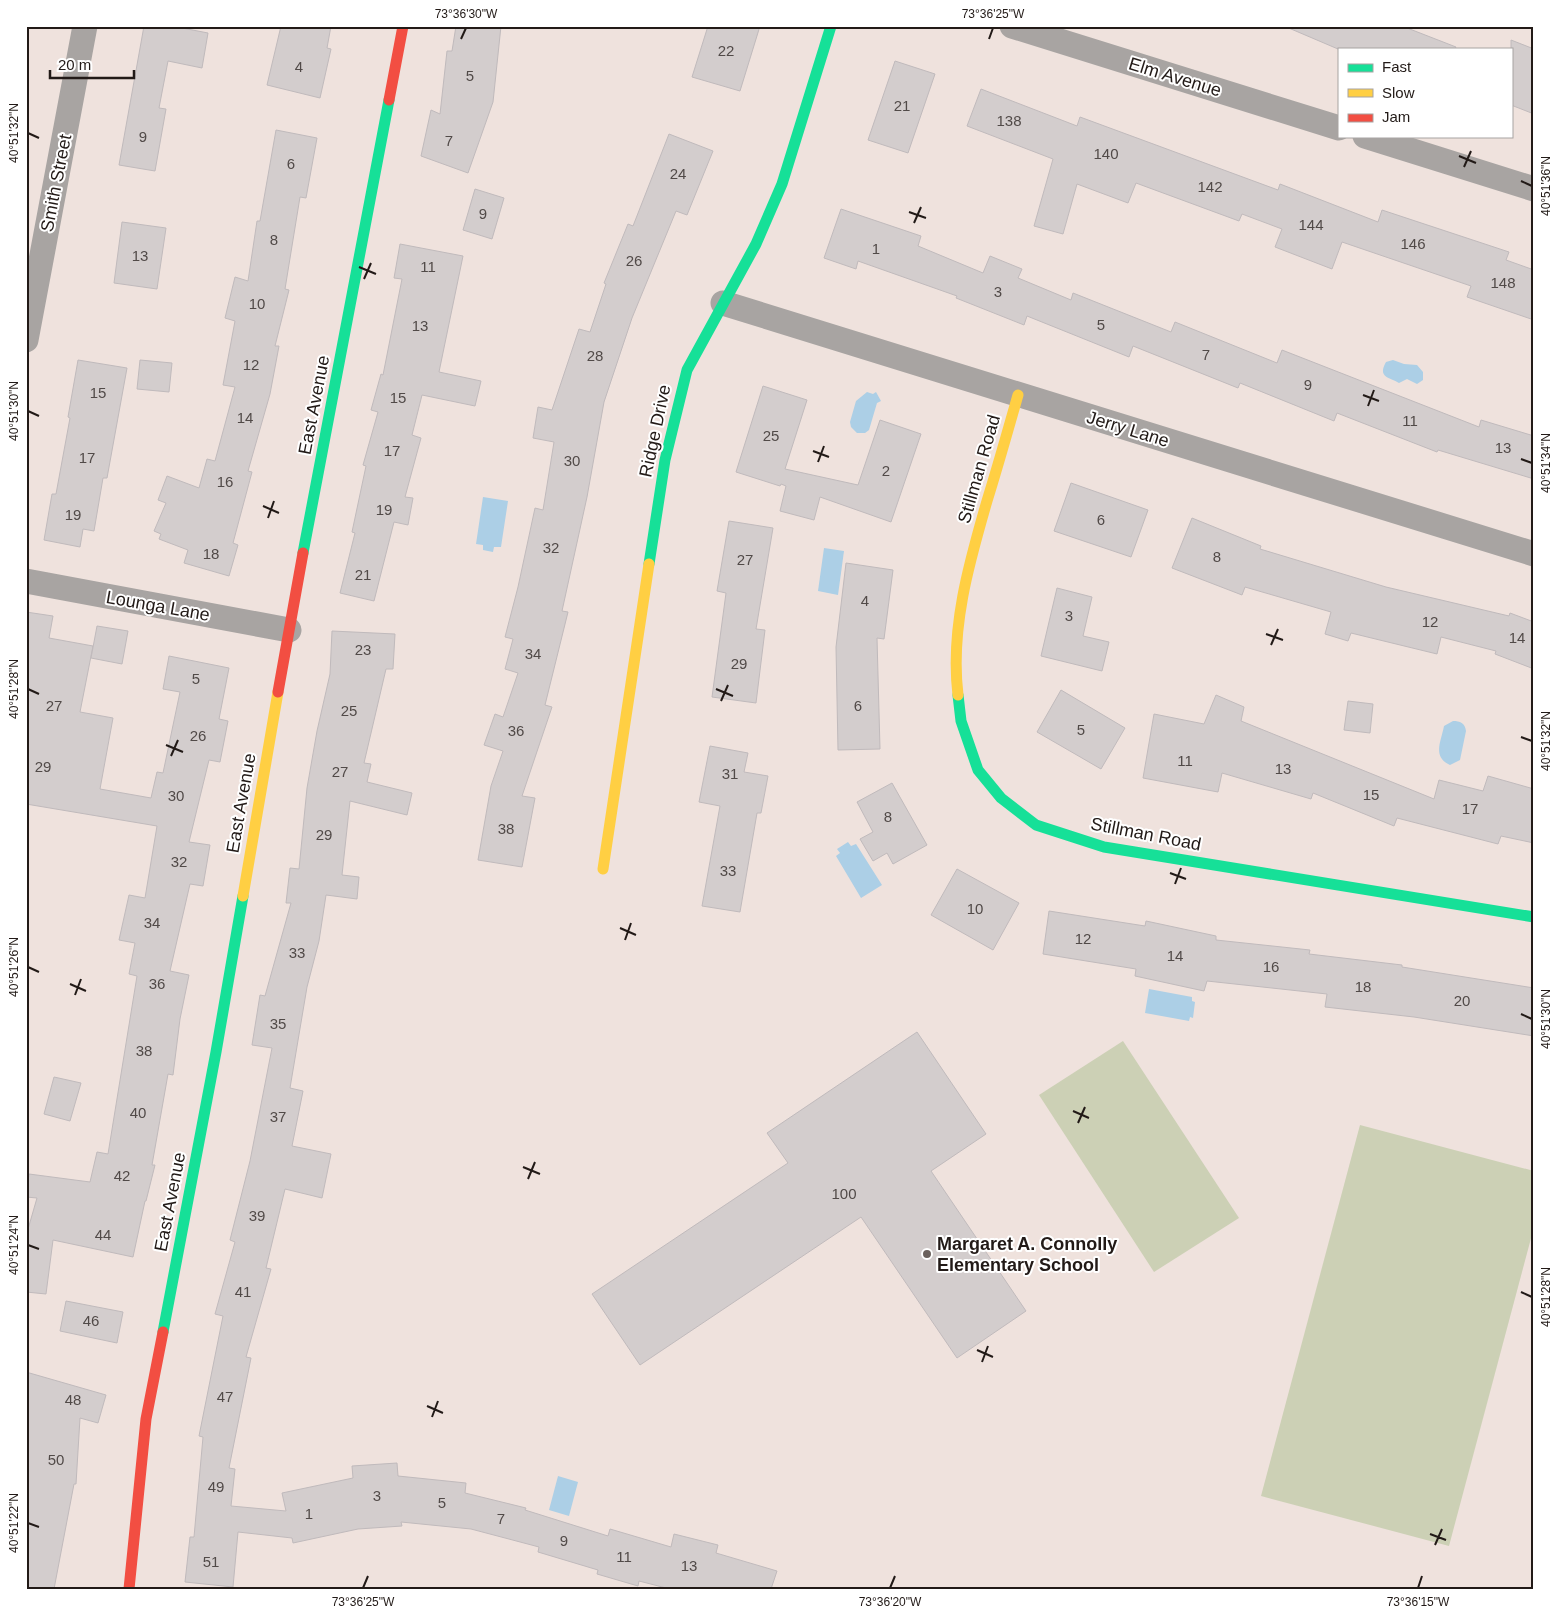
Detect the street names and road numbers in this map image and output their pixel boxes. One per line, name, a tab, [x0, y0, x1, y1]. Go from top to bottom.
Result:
street label: Elm Avenue	[1126, 53, 1224, 101]
street label: Smith Street	[37, 132, 75, 234]
street label: East Avenue	[295, 354, 333, 456]
street label: Ridge Drive	[635, 383, 675, 479]
street label: Jerry Lane	[1084, 407, 1172, 451]
street label: Stillman Road	[954, 412, 1004, 526]
street label: Lounga Lane	[105, 587, 211, 625]
street label: East Avenue	[222, 752, 260, 854]
street label: Stillman Road	[1089, 813, 1203, 855]
street label: East Avenue	[151, 1151, 189, 1253]

